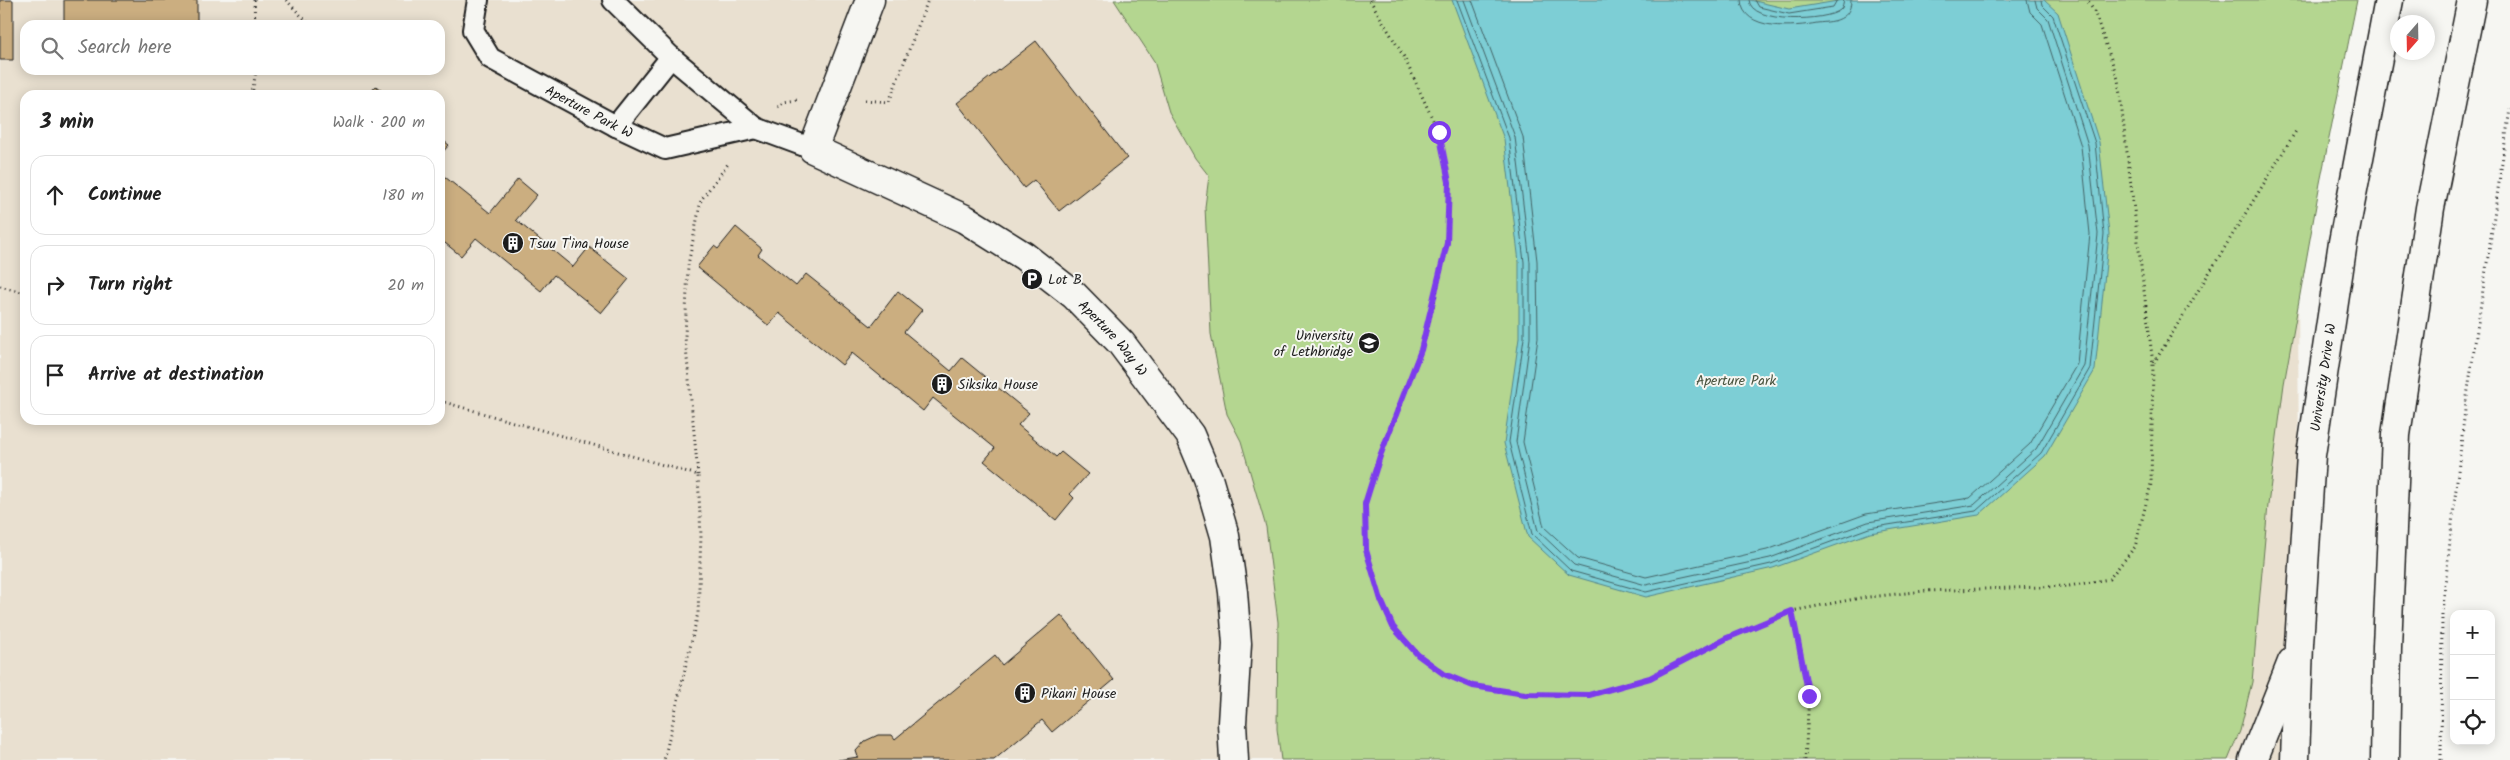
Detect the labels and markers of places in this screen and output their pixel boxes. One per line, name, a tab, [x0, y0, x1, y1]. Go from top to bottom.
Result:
building icon: Tsuu T'ina House	[501, 231, 525, 255]
place label: Tsuu T'ina House	[529, 233, 629, 255]
parking icon: Lot B	[1020, 267, 1044, 291]
place label: Lot B	[1048, 269, 1082, 291]
place label: University of Lethbridge	[1274, 325, 1354, 363]
school or university icon: University of Lethbridge	[1357, 331, 1381, 355]
building icon: Siksika House	[930, 372, 954, 396]
place label: Siksika House	[958, 374, 1039, 396]
building icon: Pikani House	[1013, 681, 1037, 705]
place label: Pikani House	[1041, 683, 1117, 705]

